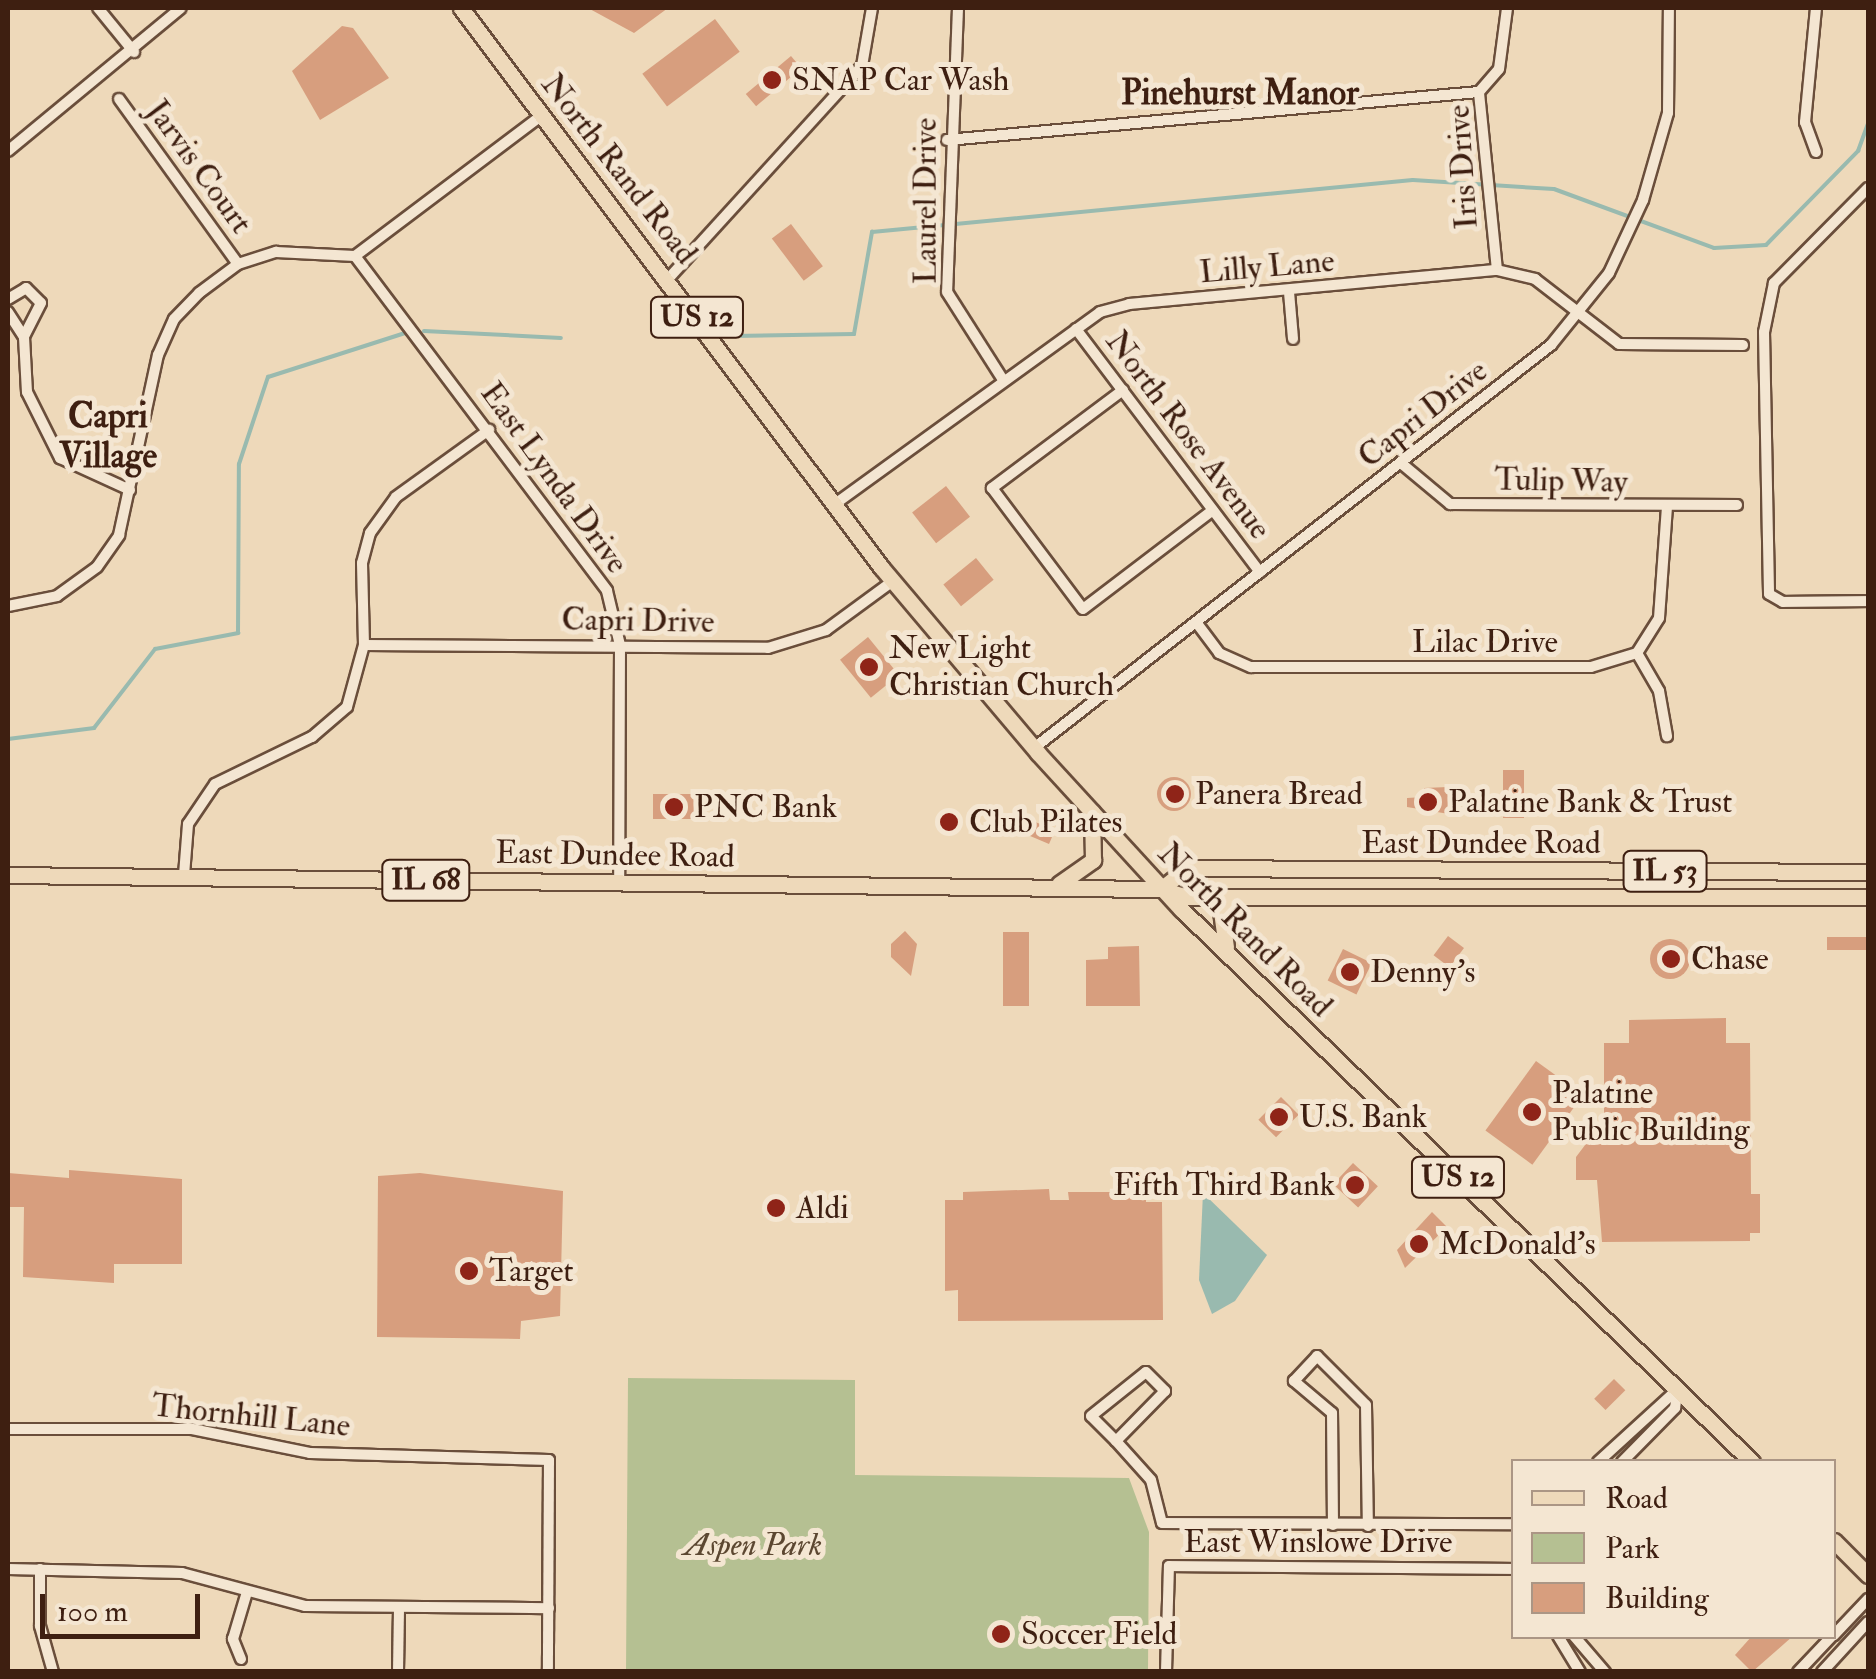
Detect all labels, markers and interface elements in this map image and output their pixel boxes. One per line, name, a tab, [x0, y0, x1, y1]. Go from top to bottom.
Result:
place label: SNAP Car Wash	[792, 61, 1009, 99]
street label: North Rand Road	[533, 66, 705, 272]
marker: SNAP Car Wash	[761, 69, 783, 91]
district label: Pinehurst Manor	[1121, 72, 1359, 114]
street label: Jarvis Court	[138, 93, 260, 241]
street label: Iris Drive	[1440, 104, 1486, 230]
street label: Laurel Drive	[907, 118, 945, 284]
street label: Lilly Lane	[1198, 242, 1336, 292]
road number: US 12	[650, 292, 744, 342]
street label: North Rose Avenue	[1097, 323, 1279, 547]
street label: Capri Drive	[1351, 352, 1495, 476]
street label: East Lynda Drive	[472, 375, 636, 581]
district label: Capri Village	[59, 395, 157, 477]
street label: Tulip Way	[1494, 461, 1628, 501]
street label: Capri Drive	[561, 600, 715, 642]
street label: Lilac Drive	[1412, 623, 1558, 661]
place label: New Light Christian Church	[889, 630, 1114, 705]
marker: New Light Christian Church	[858, 656, 880, 678]
place label: Panera Bread	[1195, 775, 1363, 813]
marker: Panera Bread	[1164, 783, 1186, 805]
place label: Palatine Bank & Trust	[1448, 783, 1732, 821]
place label: PNC Bank	[694, 788, 837, 826]
marker: Palatine Bank & Trust	[1417, 791, 1439, 813]
marker: PNC Bank	[663, 796, 685, 818]
place label: Club Pilates	[969, 803, 1123, 841]
marker: Club Pilates	[938, 811, 960, 833]
street label: East Dundee Road	[1361, 824, 1601, 862]
street label: East Dundee Road	[495, 834, 735, 876]
street label: North Rand Road	[1150, 835, 1340, 1025]
road number: IL 53	[1622, 846, 1708, 896]
road number: IL 68	[381, 855, 471, 905]
place label: Chase	[1691, 940, 1769, 978]
marker: Chase	[1660, 948, 1682, 970]
place label: Denny's	[1370, 953, 1475, 991]
marker: Denny's	[1339, 961, 1361, 983]
place label: Palatine Public Building	[1552, 1075, 1750, 1150]
place label: U.S. Bank	[1299, 1098, 1427, 1136]
marker: Palatine Public Building	[1521, 1101, 1543, 1123]
marker: U.S. Bank	[1268, 1106, 1290, 1128]
road number: US 12	[1410, 1152, 1506, 1202]
place label: Fifth Third Bank	[1113, 1166, 1335, 1204]
marker: Fifth Third Bank	[1344, 1174, 1366, 1196]
place label: Aldi	[796, 1189, 849, 1227]
marker: Aldi	[765, 1197, 787, 1219]
place label: McDonald's	[1439, 1225, 1596, 1263]
marker: McDonald's	[1408, 1233, 1430, 1255]
place label: Target	[489, 1252, 574, 1290]
marker: Target	[458, 1260, 480, 1282]
street label: Thornhill Lane	[150, 1387, 352, 1445]
legend	[1511, 1459, 1836, 1639]
text: Road	[1605, 1480, 1668, 1517]
street label: East Winslowe Drive	[1184, 1523, 1452, 1561]
park label: Aspen Park	[684, 1526, 822, 1564]
text: Park	[1605, 1530, 1660, 1567]
scale bar	[45, 1574, 205, 1636]
text: Building	[1605, 1580, 1709, 1617]
text: 100 m	[57, 1593, 128, 1630]
place label: Soccer Field	[1021, 1615, 1177, 1653]
marker: Soccer Field	[990, 1623, 1012, 1645]

